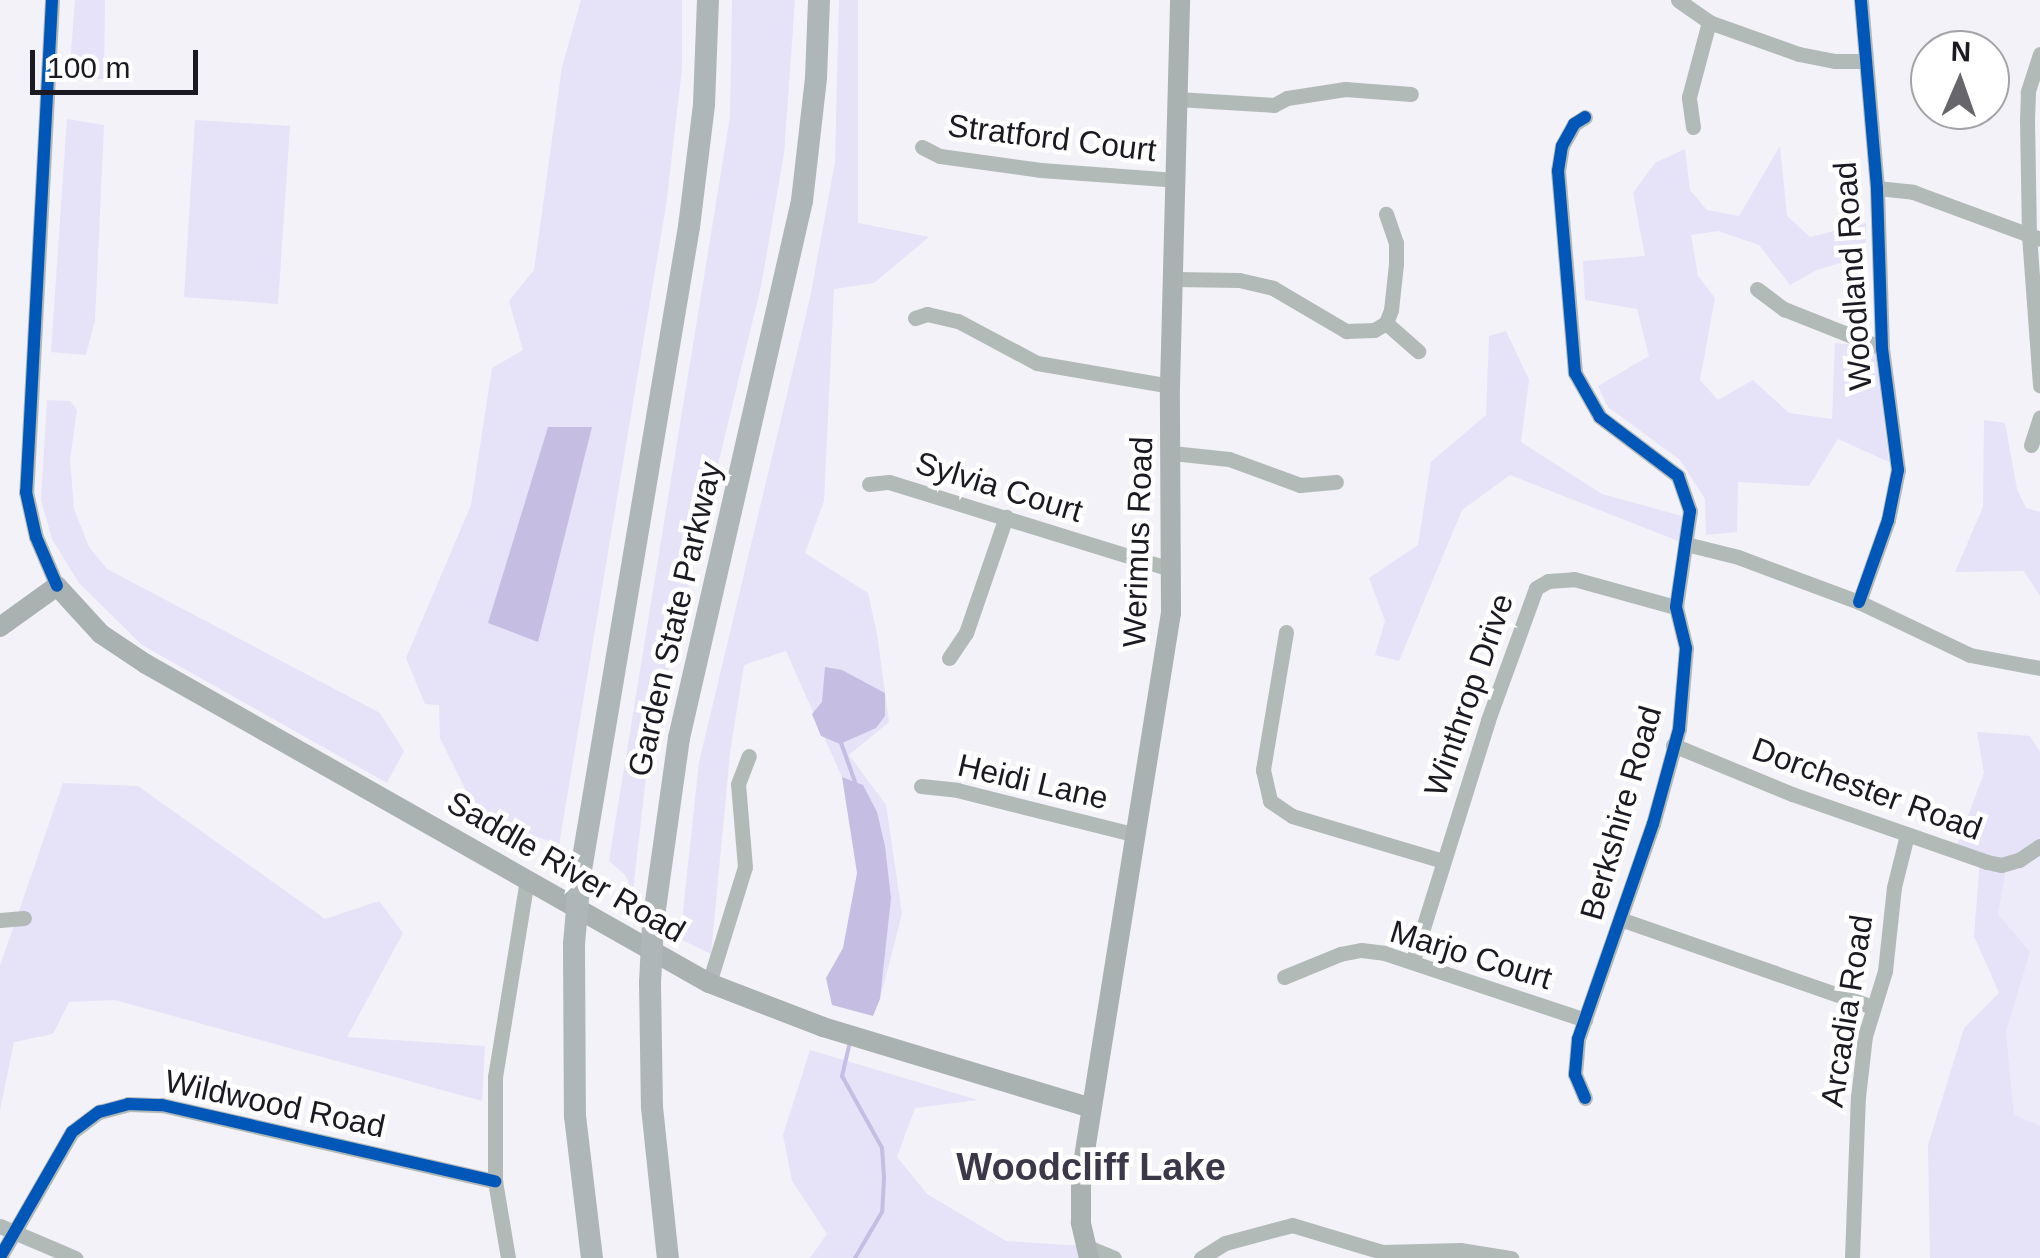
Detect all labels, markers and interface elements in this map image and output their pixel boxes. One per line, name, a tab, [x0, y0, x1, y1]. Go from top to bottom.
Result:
scale bar	[35, 30, 202, 92]
north arrow	[1910, 30, 2010, 130]
text: N	[1950, 36, 1972, 67]
text: 100 m	[47, 51, 130, 84]
street label: Stratford Court	[946, 106, 1158, 170]
street label: Woodland Road	[1826, 160, 1880, 392]
street label: Werimus Road	[1115, 436, 1161, 648]
street label: Sylvia Court	[911, 443, 1087, 531]
street label: Garden State Parkway	[620, 458, 730, 780]
street label: Winthrop Drive	[1416, 589, 1522, 801]
street label: Berkshire Road	[1572, 702, 1670, 924]
street label: Dorchester Road	[1747, 730, 1987, 848]
street label: Heidi Lane	[954, 746, 1112, 818]
street label: Saddle River Road	[440, 783, 692, 951]
street label: Marjo Court	[1385, 912, 1557, 998]
street label: Arcadia Road	[1813, 912, 1881, 1110]
street label: Wildwood Road	[161, 1062, 389, 1146]
district label: Woodcliff Lake	[956, 1145, 1226, 1191]

